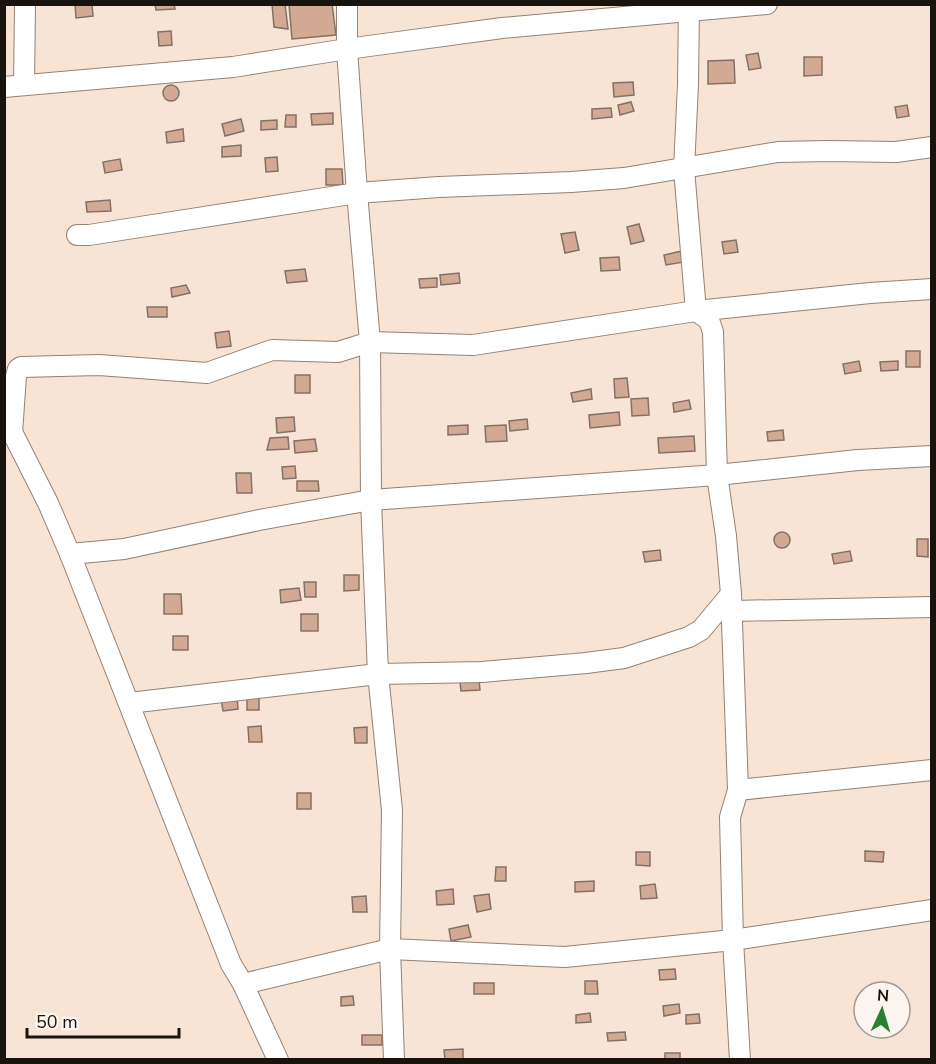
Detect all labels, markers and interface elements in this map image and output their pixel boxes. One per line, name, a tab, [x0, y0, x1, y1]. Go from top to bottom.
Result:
north arrow	[852, 980, 912, 1040]
text: N	[876, 985, 890, 1007]
scale bar	[27, 1001, 178, 1039]
text: 50 m	[36, 1010, 78, 1034]

